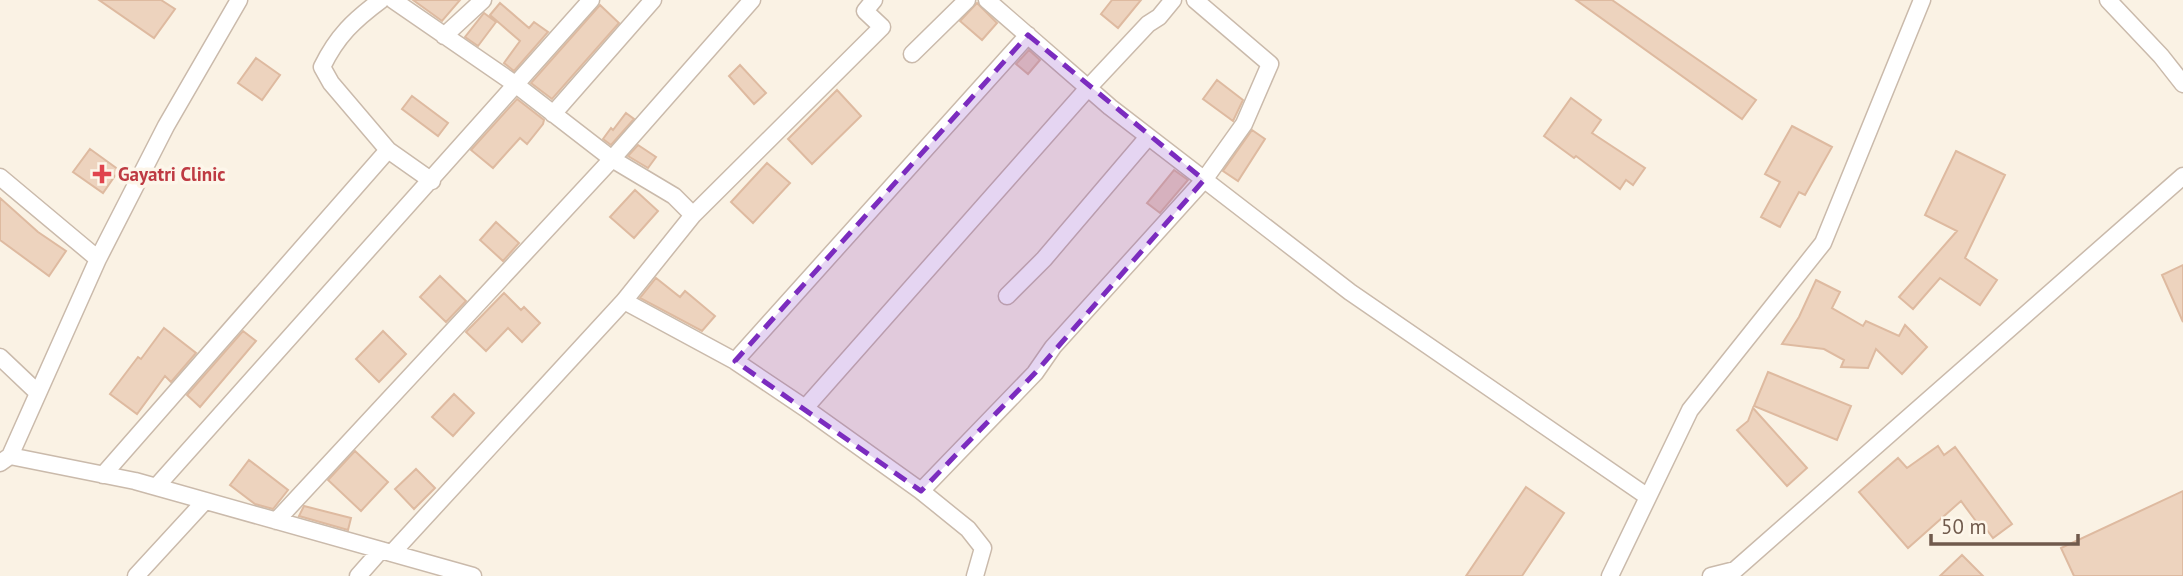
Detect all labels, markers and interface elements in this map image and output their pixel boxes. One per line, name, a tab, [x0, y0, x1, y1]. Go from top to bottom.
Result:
place label: Gayatri Clinic	[118, 162, 225, 186]
marker: Gayatri Clinic	[92, 164, 112, 184]
scale bar	[1931, 503, 2078, 546]
text: 50 m	[1941, 513, 1987, 540]

